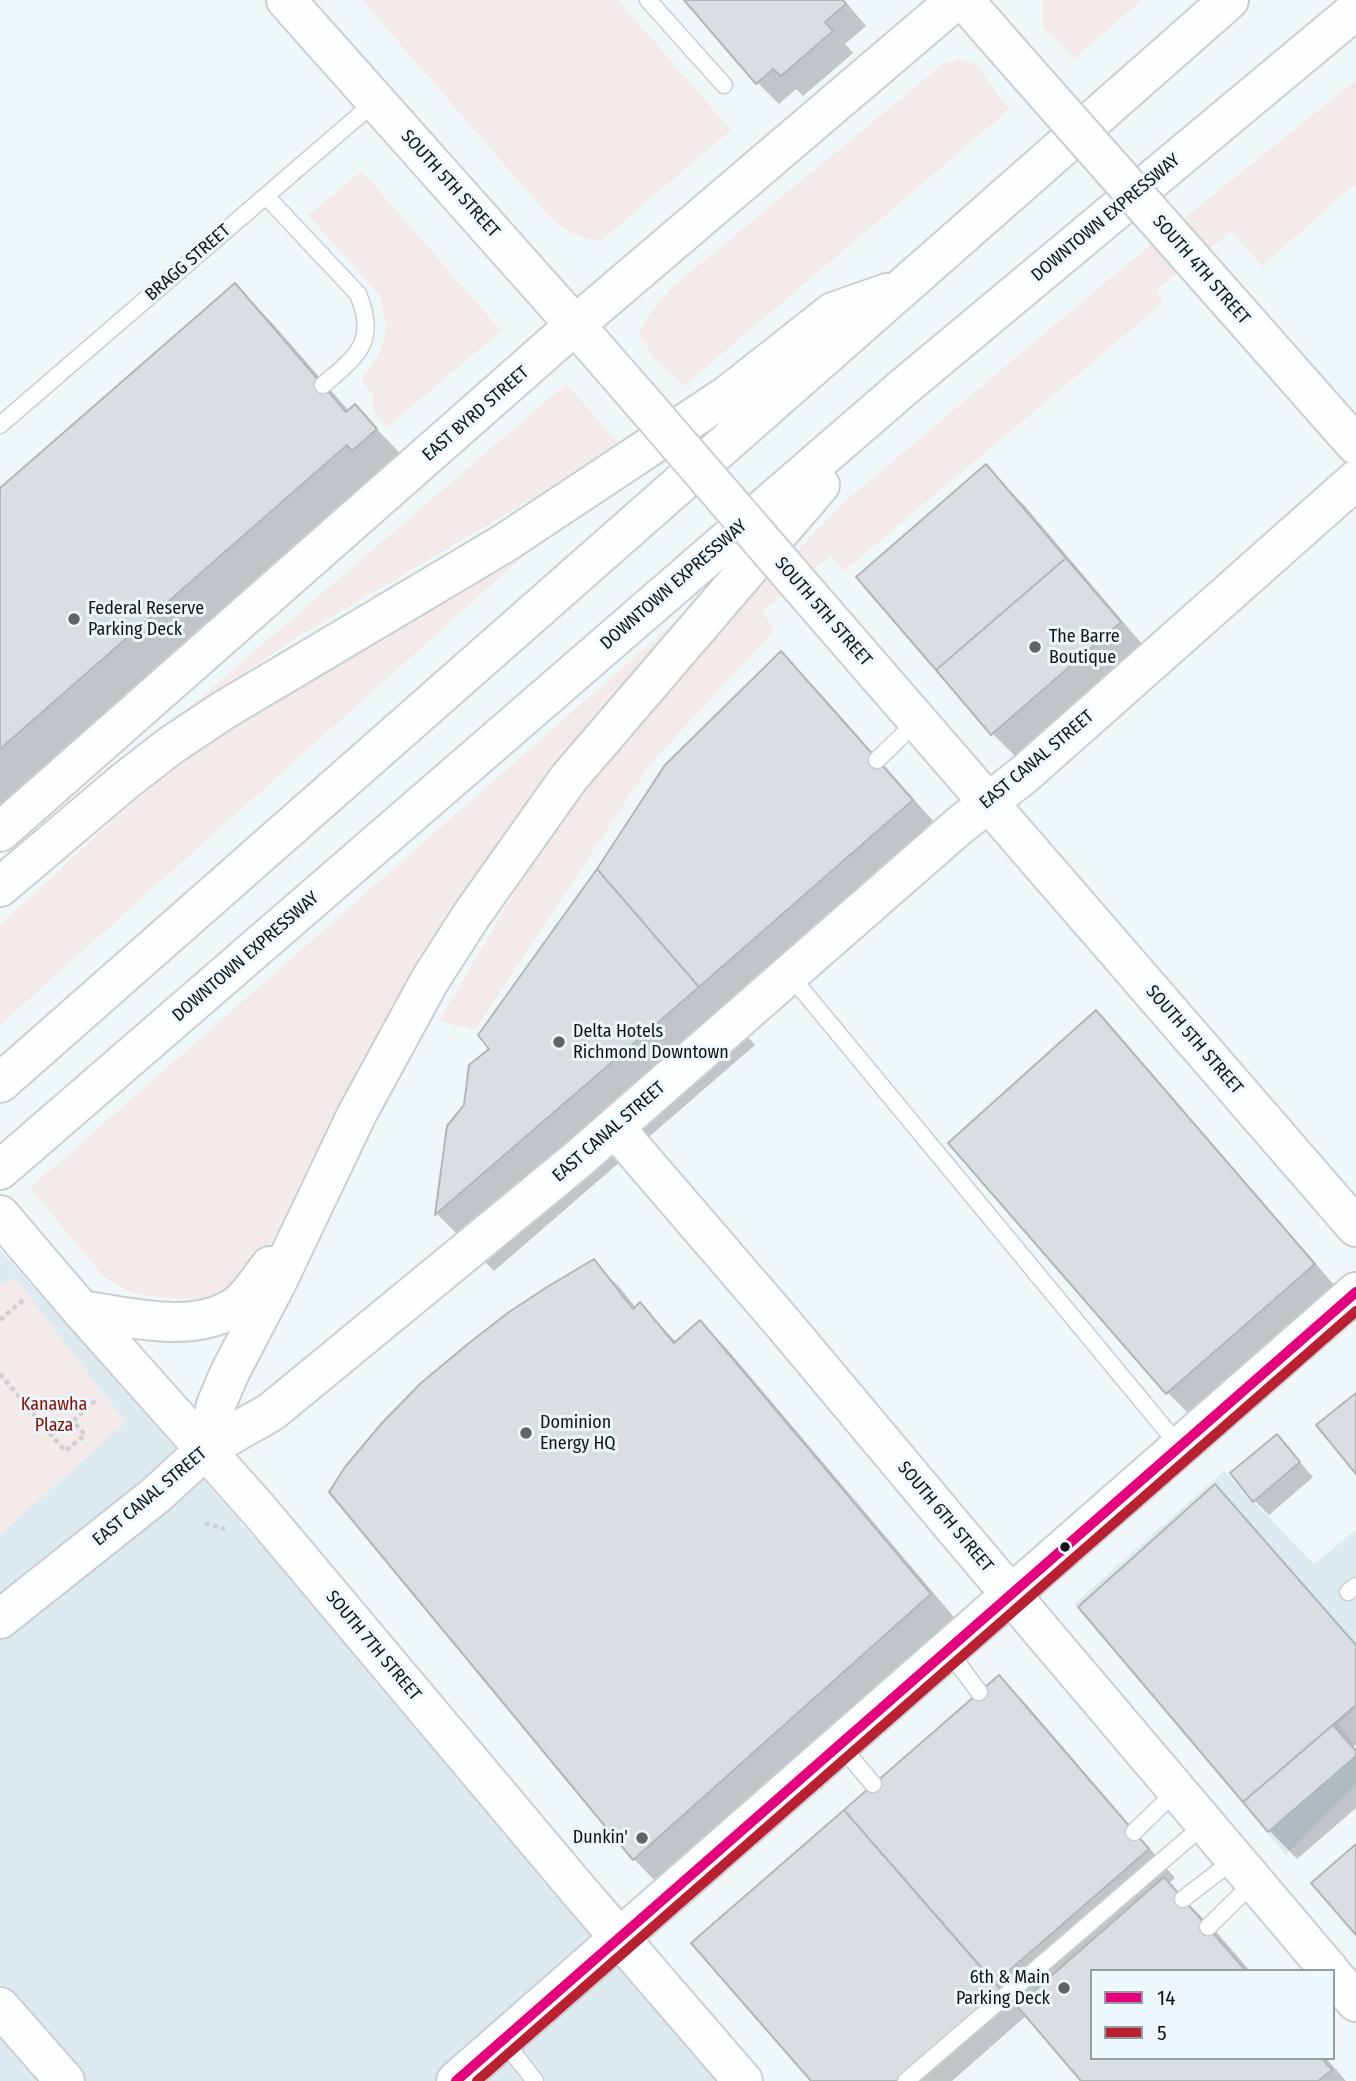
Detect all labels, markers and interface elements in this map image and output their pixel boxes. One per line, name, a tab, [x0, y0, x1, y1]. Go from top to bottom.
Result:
street label: SOUTH 5TH STREET	[396, 126, 504, 242]
street label: DOWNTOWN EXPRESSWAY	[1027, 150, 1185, 286]
street label: SOUTH 4TH STREET	[1148, 211, 1254, 329]
street label: BRAGG STREET	[141, 220, 235, 306]
street label: EAST BYRD STREET	[418, 362, 534, 466]
street label: DOWNTOWN EXPRESSWAY	[596, 516, 752, 654]
street label: SOUTH 5TH STREET	[770, 553, 876, 671]
place label: Federal Reserve Parking Deck	[88, 598, 204, 640]
marker: Federal Reserve Parking Deck	[66, 611, 82, 627]
place label: The Barre Boutique	[1049, 626, 1120, 668]
marker: The Barre Boutique	[1027, 639, 1043, 655]
street label: EAST CANAL STREET	[976, 706, 1098, 814]
street label: DOWNTOWN EXPRESSWAY	[168, 888, 324, 1026]
street label: SOUTH 5TH STREET	[1141, 981, 1247, 1099]
place label: Delta Hotels Richmond Downtown	[573, 1021, 729, 1064]
marker: Delta Hotels Richmond Downtown	[551, 1034, 567, 1050]
street label: EAST CANAL STREET	[548, 1077, 670, 1187]
park label: Kanawha Plaza	[21, 1394, 87, 1436]
place label: Dominion Energy HQ	[540, 1412, 616, 1454]
marker: Dominion Energy HQ	[518, 1425, 534, 1441]
street label: EAST CANAL STREET	[89, 1443, 211, 1551]
street label: SOUTH 6TH STREET	[892, 1457, 998, 1577]
unlabelled marker	[1058, 1540, 1072, 1554]
street label: SOUTH 7TH STREET	[321, 1587, 425, 1705]
place label: Dunkin'	[573, 1827, 628, 1849]
marker: Dunkin'	[634, 1830, 650, 1846]
place label: 6th & Main Parking Deck	[956, 1967, 1050, 2010]
legend	[1090, 1969, 1335, 2060]
marker: 6th & Main Parking Deck	[1056, 1980, 1072, 1996]
text: 14	[1157, 1985, 1175, 2011]
text: 5	[1157, 2020, 1167, 2046]

